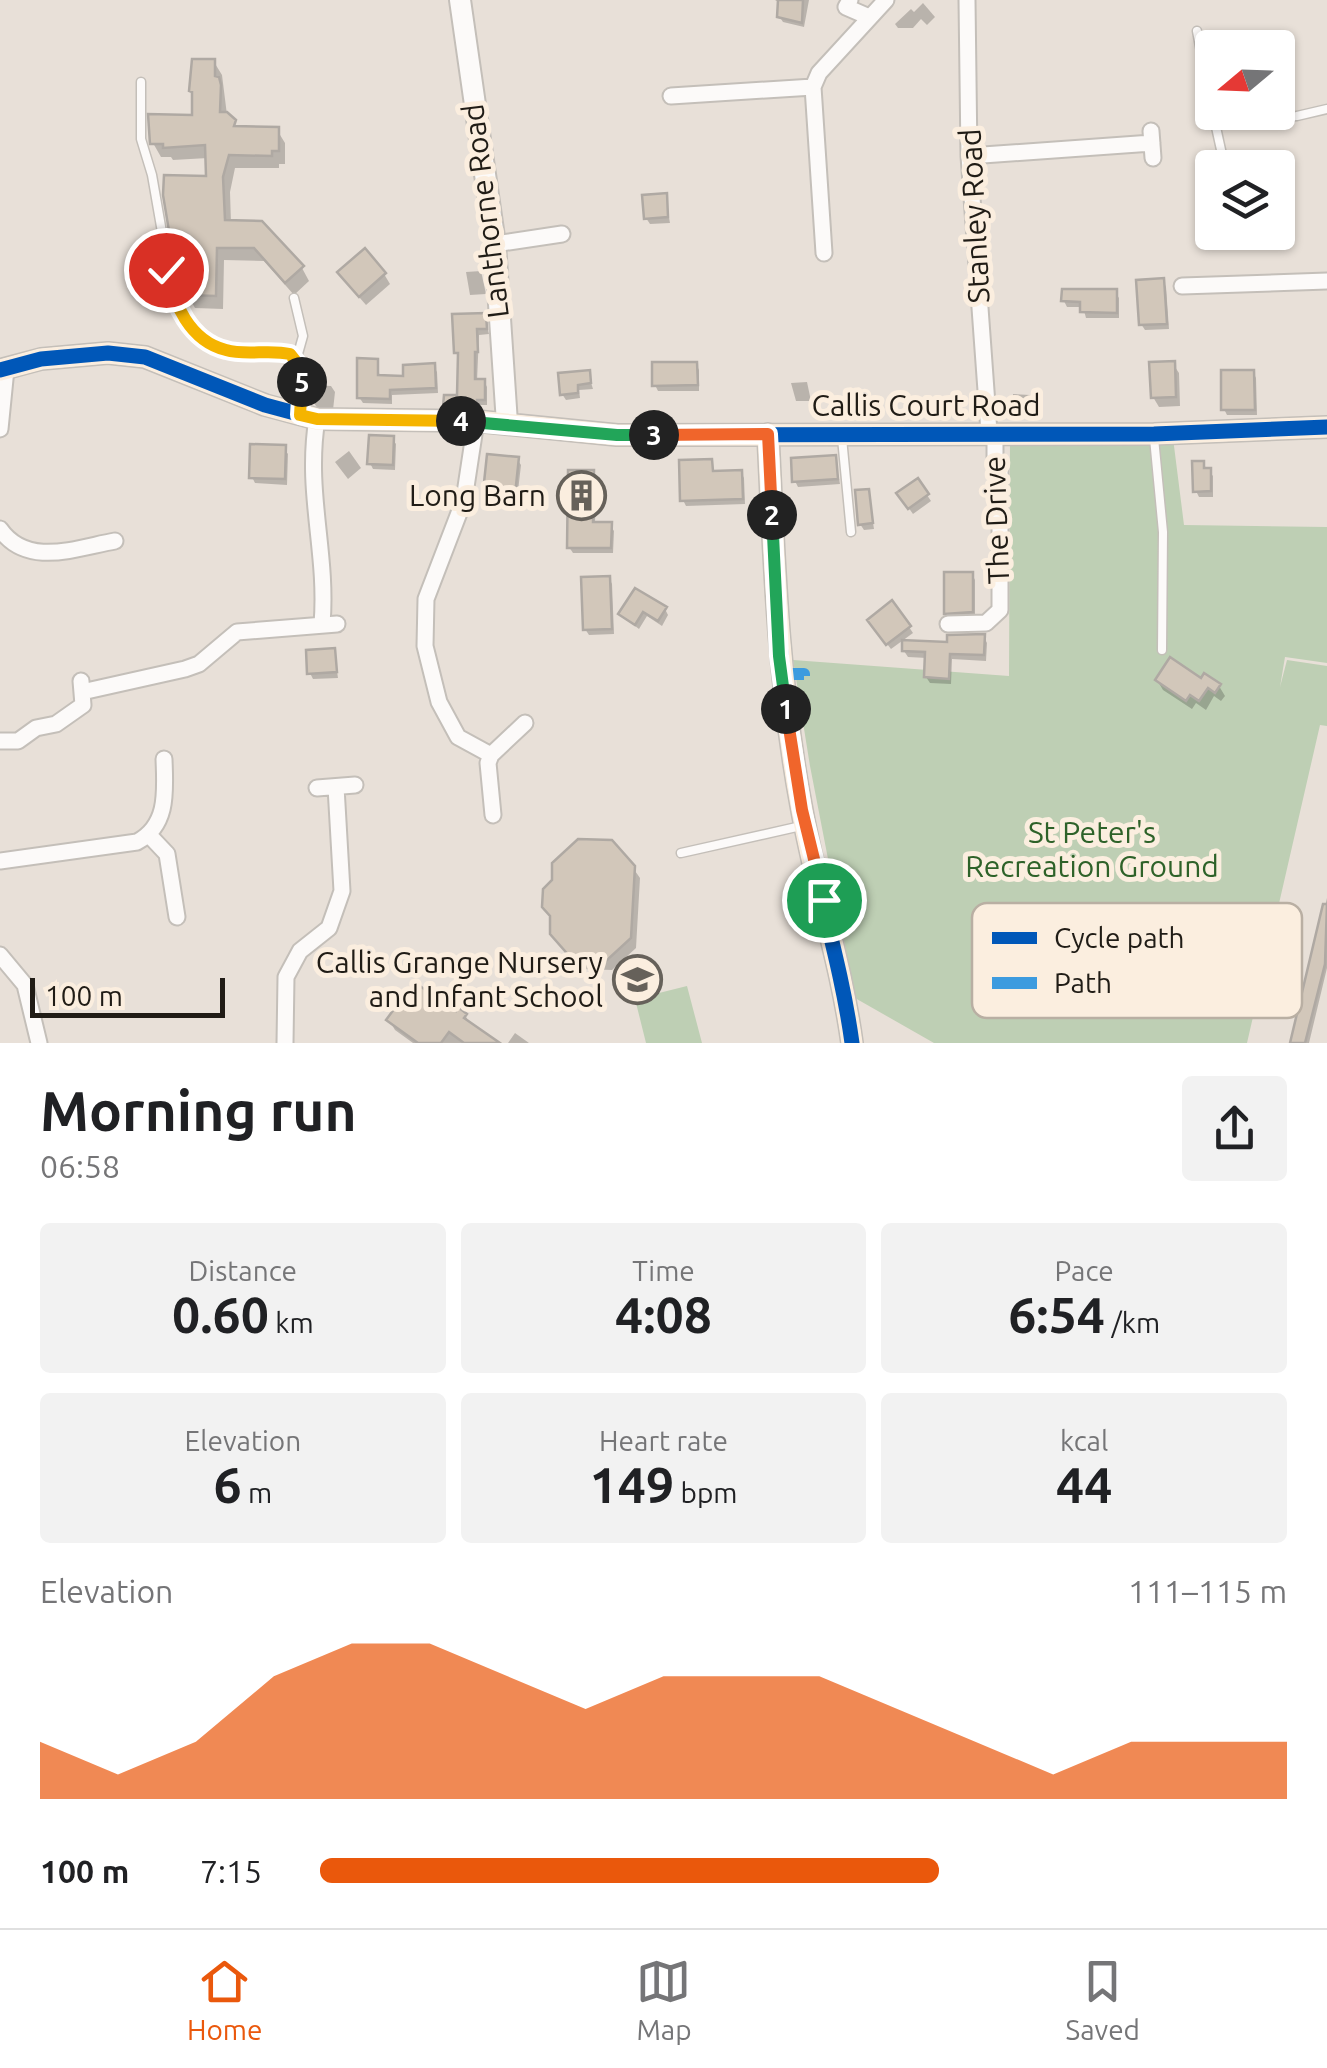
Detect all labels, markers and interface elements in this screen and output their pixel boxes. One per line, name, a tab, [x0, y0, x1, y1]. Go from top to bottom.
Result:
north arrow	[1195, 30, 1295, 130]
map controls	[1195, 30, 1295, 250]
street label: Lanthorne Road	[455, 102, 515, 320]
street label: Stanley Road	[952, 128, 996, 304]
button: layers	[1195, 150, 1295, 250]
pin	[124, 228, 209, 313]
icon: check	[139, 243, 194, 298]
pin: 5	[277, 357, 327, 407]
text: 5	[294, 366, 310, 397]
street label: Callis Court Road	[812, 388, 1040, 422]
pin: 4	[436, 396, 486, 446]
text: 4	[453, 405, 469, 436]
pin: 3	[629, 410, 679, 460]
text: 3	[646, 419, 662, 450]
street label: The Drive	[977, 455, 1015, 585]
building icon: Long Barn	[555, 470, 607, 522]
place label: Long Barn	[409, 478, 546, 512]
pin: 2	[747, 490, 797, 540]
text: 2	[764, 499, 780, 530]
pin: 1	[761, 684, 811, 734]
text: 1	[778, 693, 794, 724]
park label: St Peter's Recreation Ground	[965, 815, 1219, 883]
pin	[782, 858, 867, 943]
icon: arrive	[797, 873, 852, 928]
legend	[972, 903, 1302, 1018]
text: Cycle path	[1054, 922, 1185, 953]
place label: Callis Grange Nursery and Infant School	[316, 945, 603, 1013]
school or university icon: Callis Grange Nursery and Infant School	[612, 954, 664, 1006]
text: Path	[1054, 967, 1112, 998]
scale bar	[30, 973, 225, 1018]
text: 100 m	[45, 980, 123, 1011]
button: share	[1182, 1076, 1287, 1181]
text: Morning run	[40, 1080, 357, 1141]
text: 06:58	[40, 1148, 120, 1184]
text: Distance	[189, 1255, 297, 1286]
text: Time	[632, 1255, 695, 1286]
text: Pace	[1055, 1255, 1114, 1286]
text: 0.60	[172, 1286, 269, 1342]
text: 4:08	[615, 1286, 712, 1342]
text: 6:54	[1008, 1286, 1105, 1342]
text: km	[269, 1307, 314, 1338]
text: /km	[1105, 1307, 1160, 1338]
text: Elevation	[184, 1425, 301, 1456]
text: Heart rate	[599, 1425, 728, 1456]
text: kcal	[1060, 1425, 1108, 1456]
text: 6	[213, 1456, 242, 1512]
text: 149	[590, 1456, 674, 1512]
text: 44	[1056, 1456, 1112, 1512]
text: m	[242, 1477, 272, 1508]
text: bpm	[674, 1477, 737, 1508]
text: Elevation	[40, 1573, 173, 1609]
text: 111–115 m	[1128, 1573, 1287, 1609]
text: 100 m	[40, 1853, 129, 1889]
text: 7:15	[200, 1853, 262, 1889]
tab: Home	[187, 1954, 263, 2045]
tab: Map	[636, 1954, 692, 2045]
tab: Saved	[1065, 1954, 1140, 2045]

